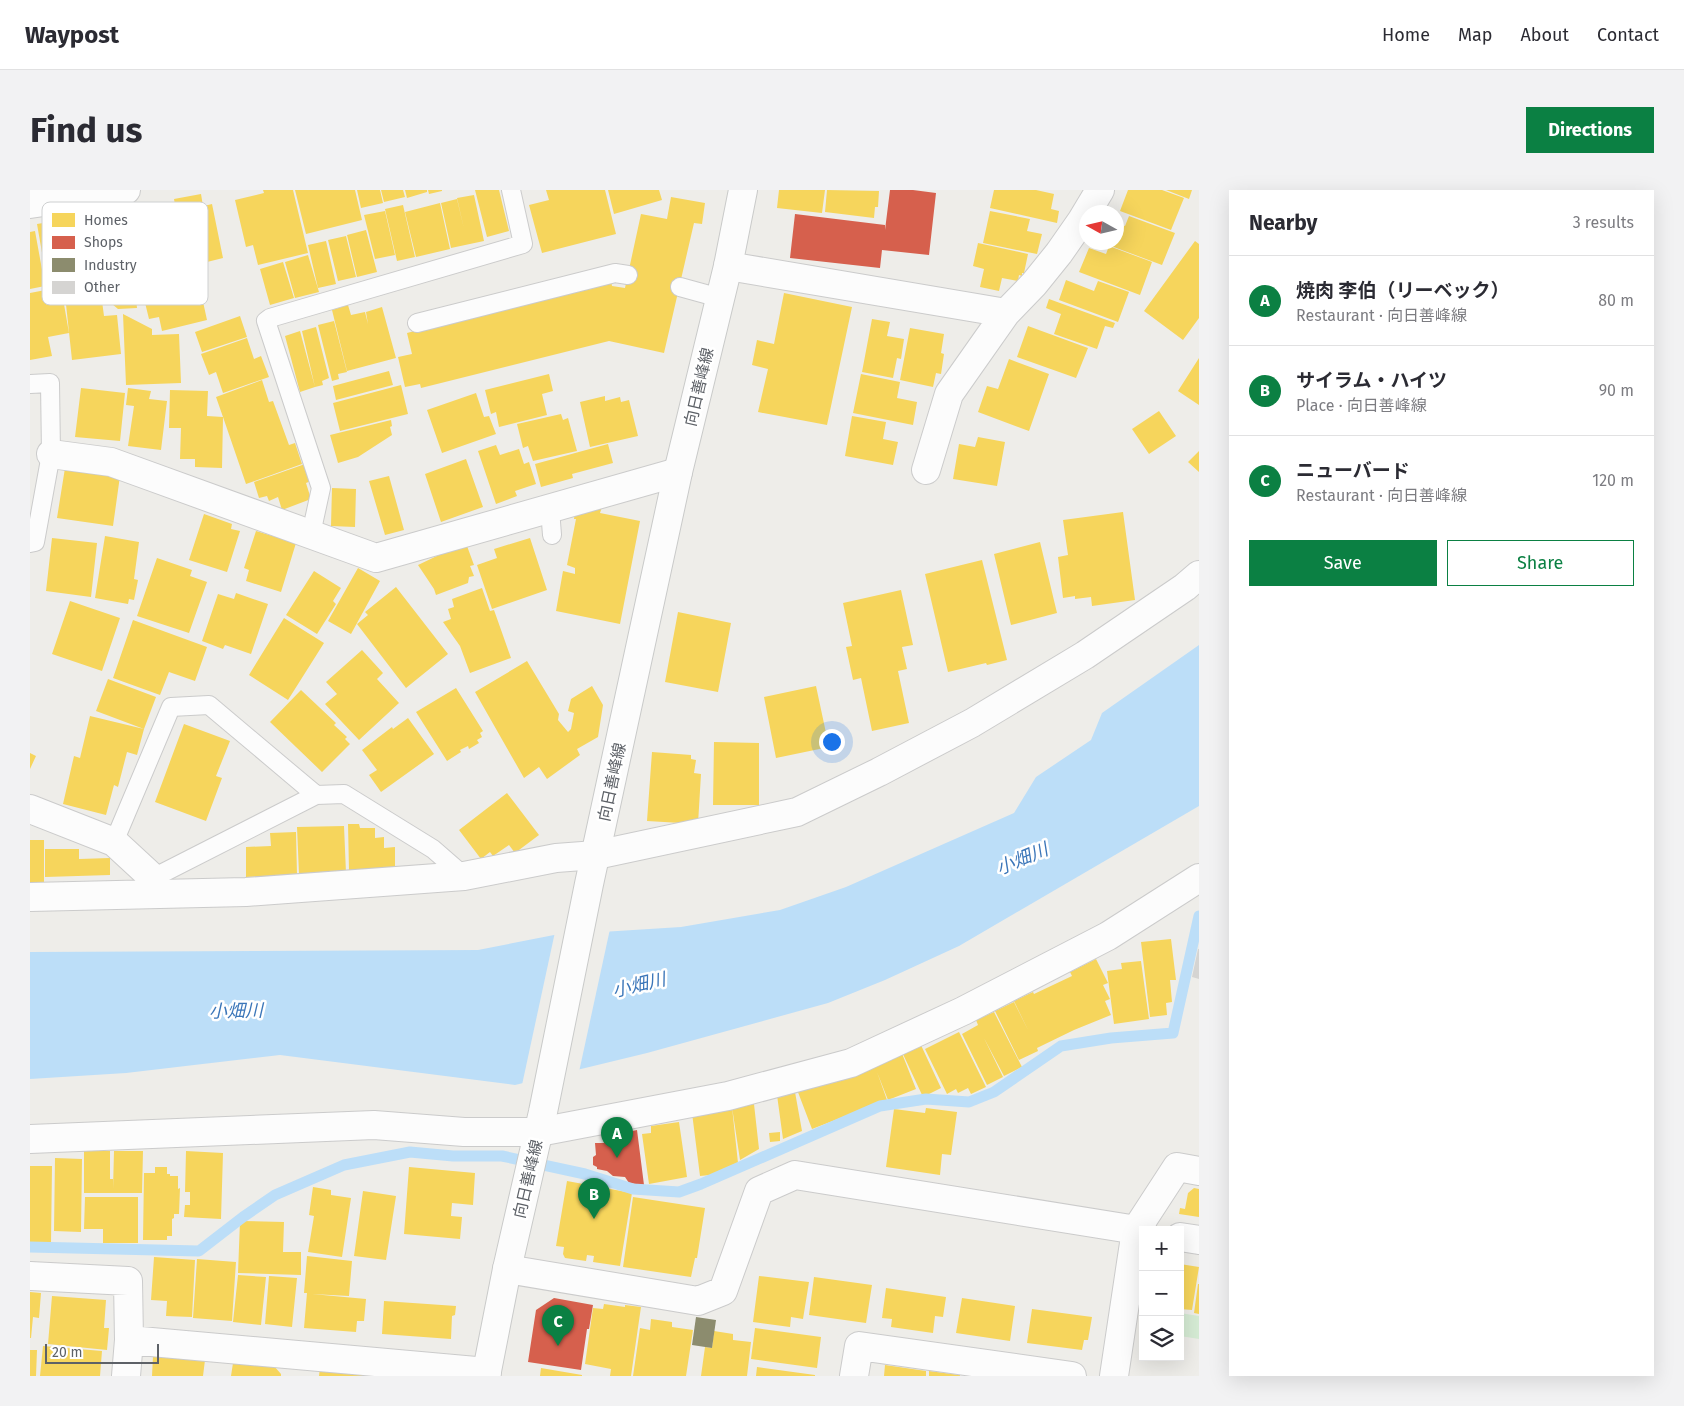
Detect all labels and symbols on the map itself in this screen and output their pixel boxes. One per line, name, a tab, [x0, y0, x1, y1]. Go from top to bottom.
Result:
legend	[42, 202, 208, 305]
north arrow	[1079, 205, 1124, 250]
text: Homes	[84, 212, 128, 229]
text: Shops	[84, 234, 123, 251]
text: Industry	[84, 257, 137, 274]
text: Other	[84, 279, 121, 296]
street label: 向日善峰線	[681, 346, 717, 428]
your location	[819, 729, 845, 755]
street label: 向日善峰線	[594, 741, 630, 823]
water label: 小畑川	[993, 838, 1053, 880]
water label: 小畑川	[610, 968, 670, 1002]
water label: 小畑川	[209, 999, 265, 1022]
pin: A	[601, 1117, 633, 1158]
street label: 向日善峰線	[510, 1138, 546, 1220]
pin: B	[578, 1178, 610, 1219]
pin: C	[542, 1305, 574, 1346]
scale bar	[45, 1341, 159, 1364]

